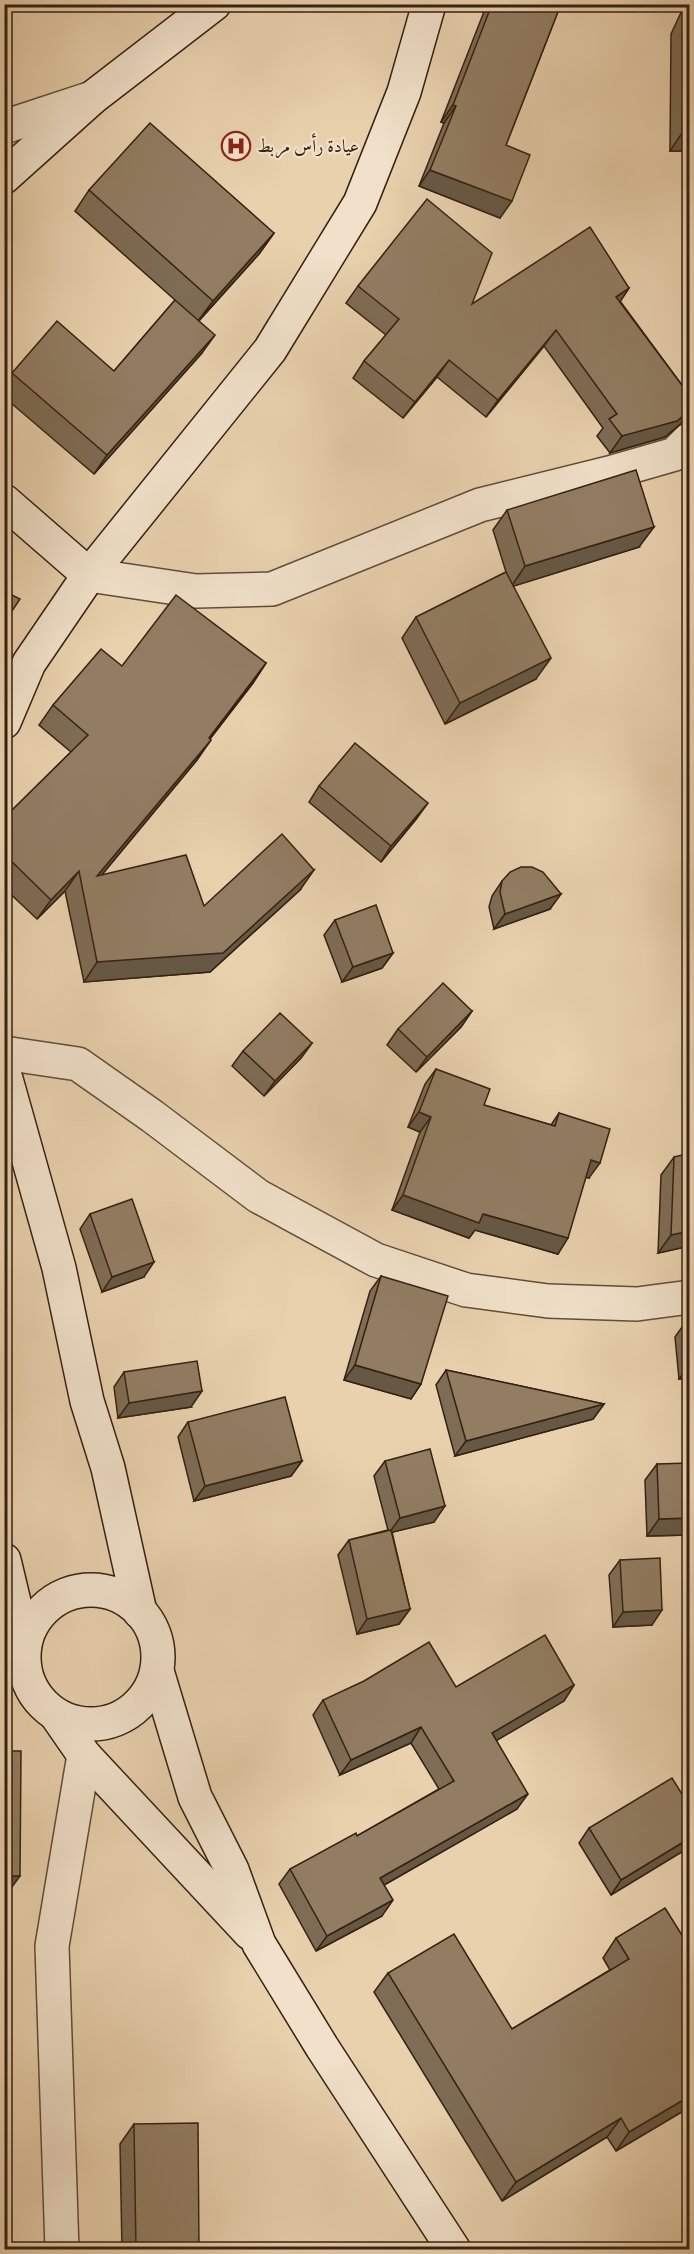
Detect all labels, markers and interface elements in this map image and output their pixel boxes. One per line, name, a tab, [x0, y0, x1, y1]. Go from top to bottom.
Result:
hospital icon: عيادة رأس مربط	[220, 130, 252, 162]
place label: عيادة رأس مربط	[257, 133, 359, 159]

